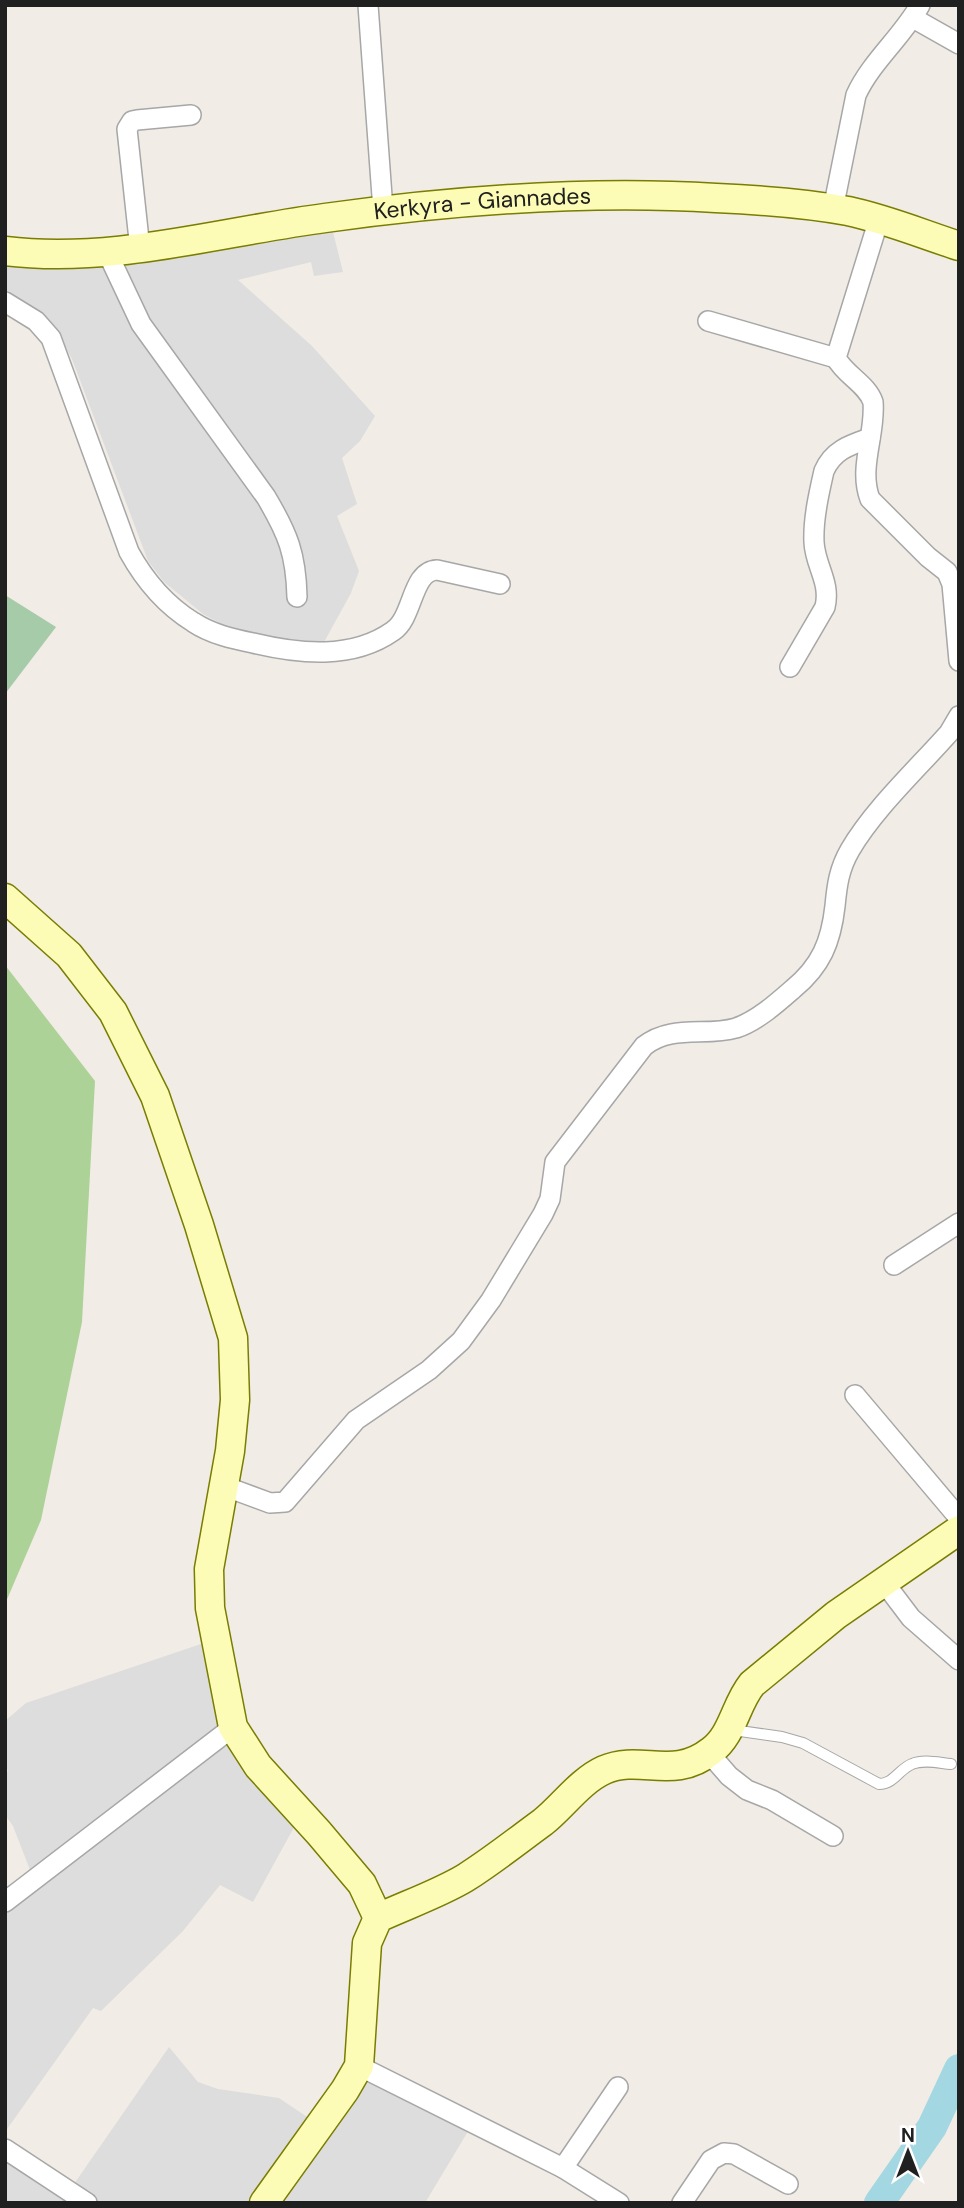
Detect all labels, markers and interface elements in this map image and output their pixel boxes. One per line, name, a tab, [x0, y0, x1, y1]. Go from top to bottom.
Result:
street label: Kerkyra - Giannades	[372, 181, 591, 227]
north arrow	[873, 2117, 943, 2187]
text: N	[901, 2123, 915, 2148]

